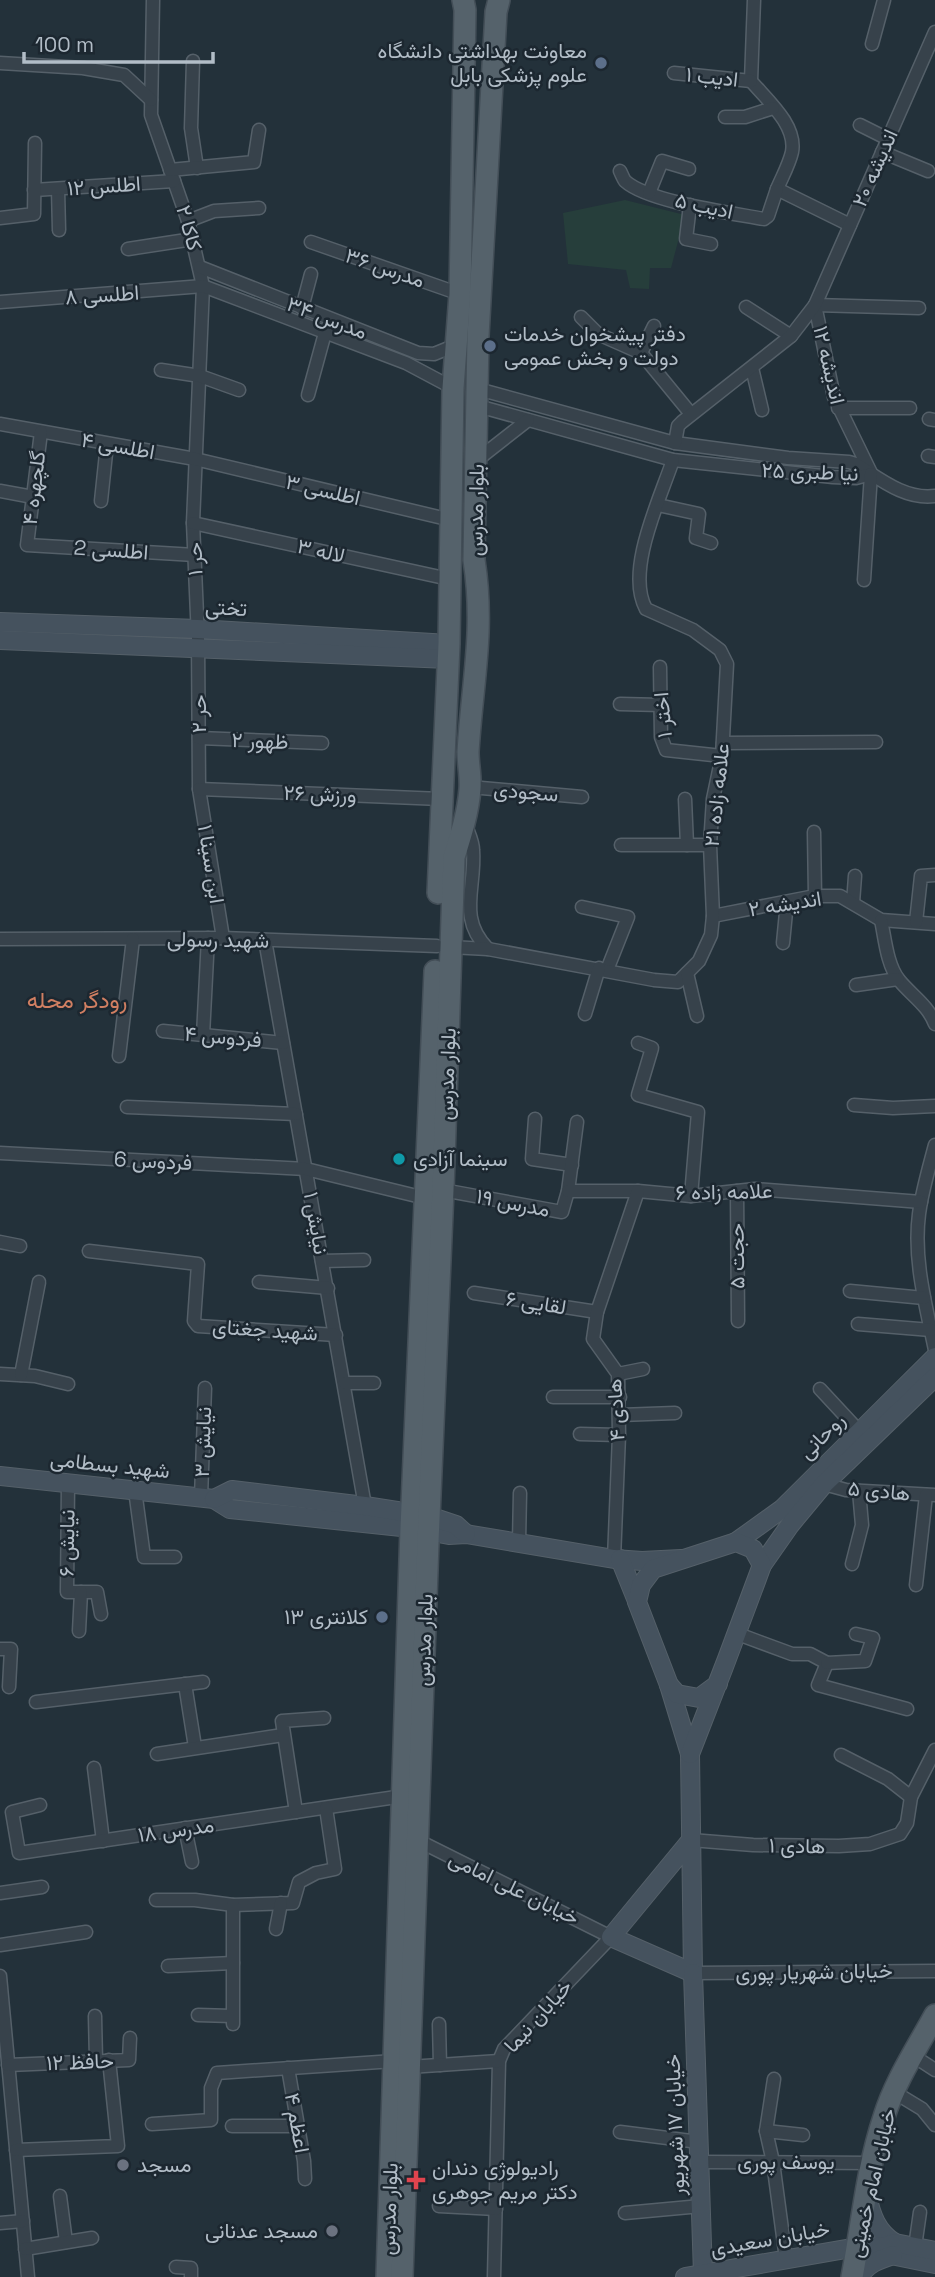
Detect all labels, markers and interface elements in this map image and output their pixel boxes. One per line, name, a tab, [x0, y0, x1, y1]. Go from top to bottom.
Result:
scale bar	[24, 21, 214, 65]
text: 100 m	[35, 31, 94, 58]
place label: معاونت بهداشتی دانشگاه علوم پزشکی بابل	[378, 37, 587, 89]
marker: معاونت بهداشتی دانشگاه علوم پزشکی بابل	[593, 55, 609, 71]
street label: ادیب ۱	[685, 60, 740, 93]
street label: اندیشه ۲۰	[845, 125, 904, 211]
street label: اطلس ۱۲	[66, 169, 142, 202]
street label: ادیب ۵	[673, 186, 736, 225]
street label: کاکا ۲	[170, 202, 209, 254]
street label: مدرس ۳۶	[342, 241, 428, 294]
street label: اطلسی ۸	[64, 278, 140, 311]
street label: مدرس ۳۴	[283, 290, 371, 345]
place label: دفتر پیشخوان خدمات دولت و بخش عمومی	[504, 320, 686, 371]
street label: اندیشه ۱۲	[807, 323, 852, 407]
marker: دفتر پیشخوان خدمات دولت و بخش عمومی	[482, 338, 498, 354]
street label: اطلسی ۴	[79, 426, 157, 465]
street label: گلچهره ۴	[16, 449, 52, 527]
street label: نیا طبری ۲۵	[761, 456, 859, 487]
street label: بلوار مدرس	[461, 464, 490, 556]
street label: اطلسی ۳	[283, 468, 363, 511]
street label: لاله ۳	[295, 532, 348, 569]
street label: اطلسی 2	[73, 533, 149, 566]
street label: حر ۱	[180, 542, 209, 576]
street label: تختی	[204, 593, 248, 622]
street label: اختر ۱	[647, 691, 678, 739]
street label: حر ۲	[185, 695, 212, 733]
street label: ظهور ۲	[231, 726, 289, 755]
street label: علامه زاده ۲۱	[698, 742, 735, 848]
street label: سجودی	[492, 775, 560, 808]
street label: ورزش ۲۶	[283, 779, 357, 808]
street label: ابن سینا ۱	[192, 822, 231, 905]
street label: اندیشه ۲	[746, 884, 823, 923]
street label: شهید رسولی	[167, 925, 269, 954]
district label: رودگر محله	[27, 985, 127, 1015]
street label: فردوس ۴	[183, 1020, 263, 1053]
street label: بلوار مدرس	[431, 1027, 462, 1121]
street label: فردوس 6	[113, 1145, 193, 1176]
place label: سینما آزادی	[413, 1145, 508, 1172]
marker: سینما آزادی	[391, 1151, 407, 1167]
street label: علامه زاده ۶	[675, 1177, 773, 1206]
street label: مدرس ۱۹	[474, 1182, 552, 1223]
street label: نیایش ۱	[298, 1190, 335, 1256]
street label: حجت ۵	[722, 1223, 751, 1289]
street label: لقایی ۶	[504, 1284, 568, 1321]
street label: شهید جغتای	[211, 1312, 319, 1347]
street label: هادی ۴	[600, 1378, 631, 1442]
street label: نیایش ۳	[188, 1406, 217, 1478]
street label: روحانی	[793, 1407, 851, 1465]
street label: شهید بسطامی	[49, 1445, 171, 1484]
street label: هادی ۵	[847, 1474, 911, 1507]
street label: نیایش ۶	[52, 1509, 81, 1577]
street label: بلوار مدرس	[408, 1593, 439, 1687]
place label: کلانتری ۱۳	[284, 1603, 368, 1630]
marker: کلانتری ۱۳	[374, 1609, 390, 1625]
street label: مدرس ۱۸	[136, 1811, 216, 1848]
street label: هادی ۱	[769, 1832, 825, 1859]
street label: خیابان علی امامی	[445, 1844, 584, 1931]
street label: خیابان شهریار پوری	[735, 1957, 893, 1987]
street label: خیابان نیما	[498, 1973, 578, 2058]
street label: حافظ ۱۲	[46, 2047, 114, 2076]
street label: خیابان ۱۷ شهریور	[659, 2054, 690, 2197]
street label: اعظم ۴	[278, 2091, 316, 2155]
street label: خیابان امام خمینی	[841, 2106, 903, 2260]
street label: یوسف پوری	[737, 2148, 835, 2176]
place label: مسجد	[137, 2151, 191, 2178]
place label: رادیولوژی دندان دکتر مریم جوهری	[432, 2154, 578, 2206]
marker: مسجد	[115, 2157, 131, 2173]
street label: بلوار مدرس	[373, 2162, 404, 2256]
marker: رادیولوژی دندان دکتر مریم جوهری	[406, 2170, 426, 2190]
street label: خیابان سعیدی	[708, 2215, 832, 2262]
place label: مسجد عدنانی	[205, 2217, 318, 2244]
marker: مسجد عدنانی	[324, 2223, 340, 2239]

